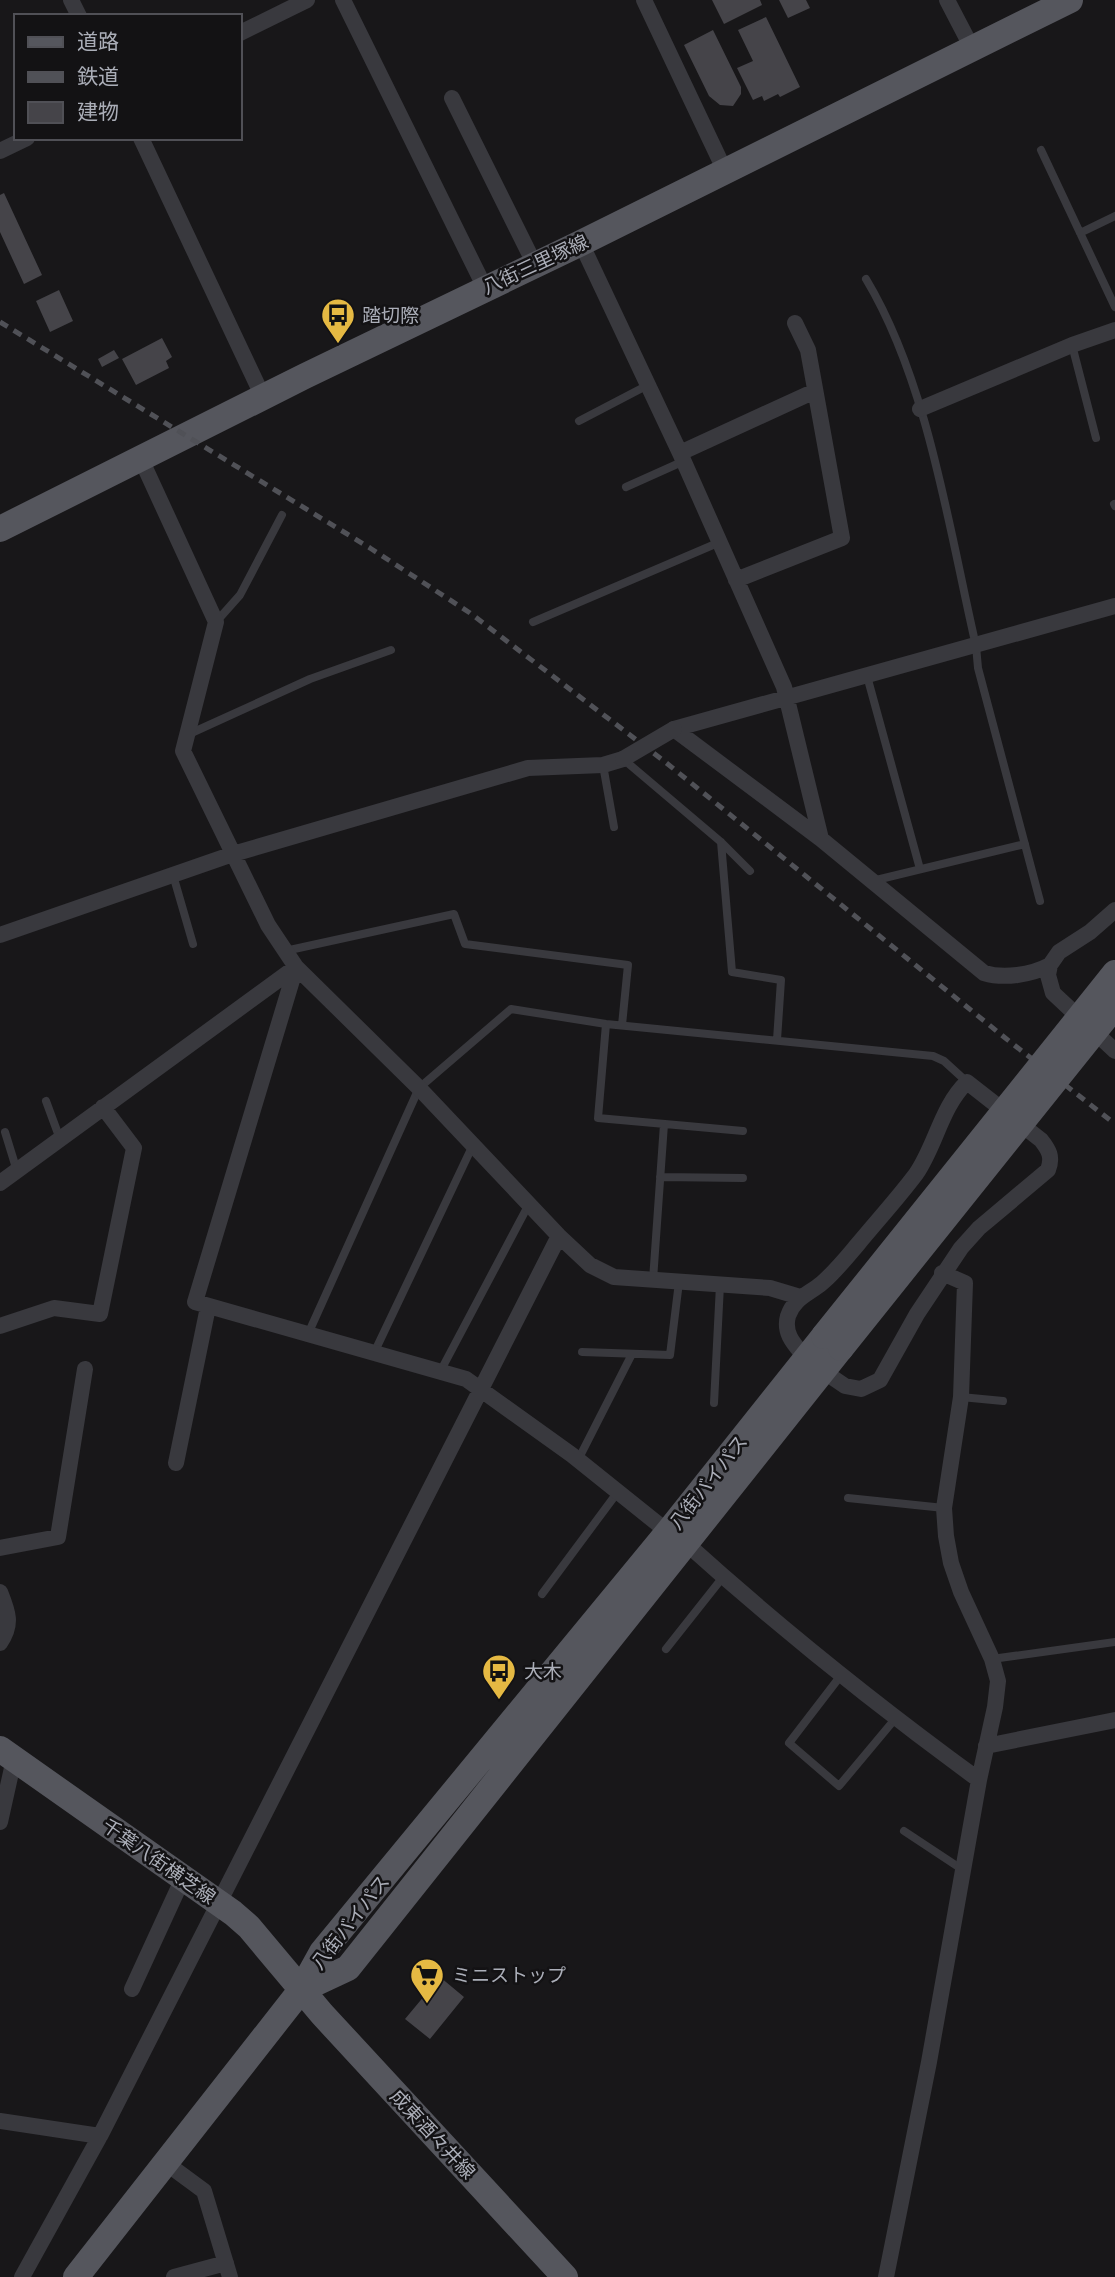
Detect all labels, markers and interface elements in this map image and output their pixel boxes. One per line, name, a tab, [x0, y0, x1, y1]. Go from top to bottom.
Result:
legend	[14, 14, 242, 140]
text: 道路	[77, 28, 119, 54]
text: 鉄道	[77, 63, 119, 89]
text: 建物	[77, 98, 119, 124]
street label: 八街三里塚線	[478, 229, 592, 299]
bus stop icon: 踏切際	[319, 296, 357, 345]
place label: 踏切際	[362, 303, 419, 327]
street label: 八街バイパス	[664, 1430, 752, 1534]
bus stop icon: 大木	[480, 1652, 518, 1701]
place label: 大木	[524, 1659, 562, 1683]
street label: 千葉八街横芝線	[98, 1813, 220, 1909]
street label: 八街バイパス	[306, 1870, 394, 1974]
supermarket icon: ミニストップ	[408, 1956, 446, 2005]
place label: ミニストップ	[452, 1963, 566, 1987]
street label: 成東酒々井線	[385, 2084, 481, 2184]

